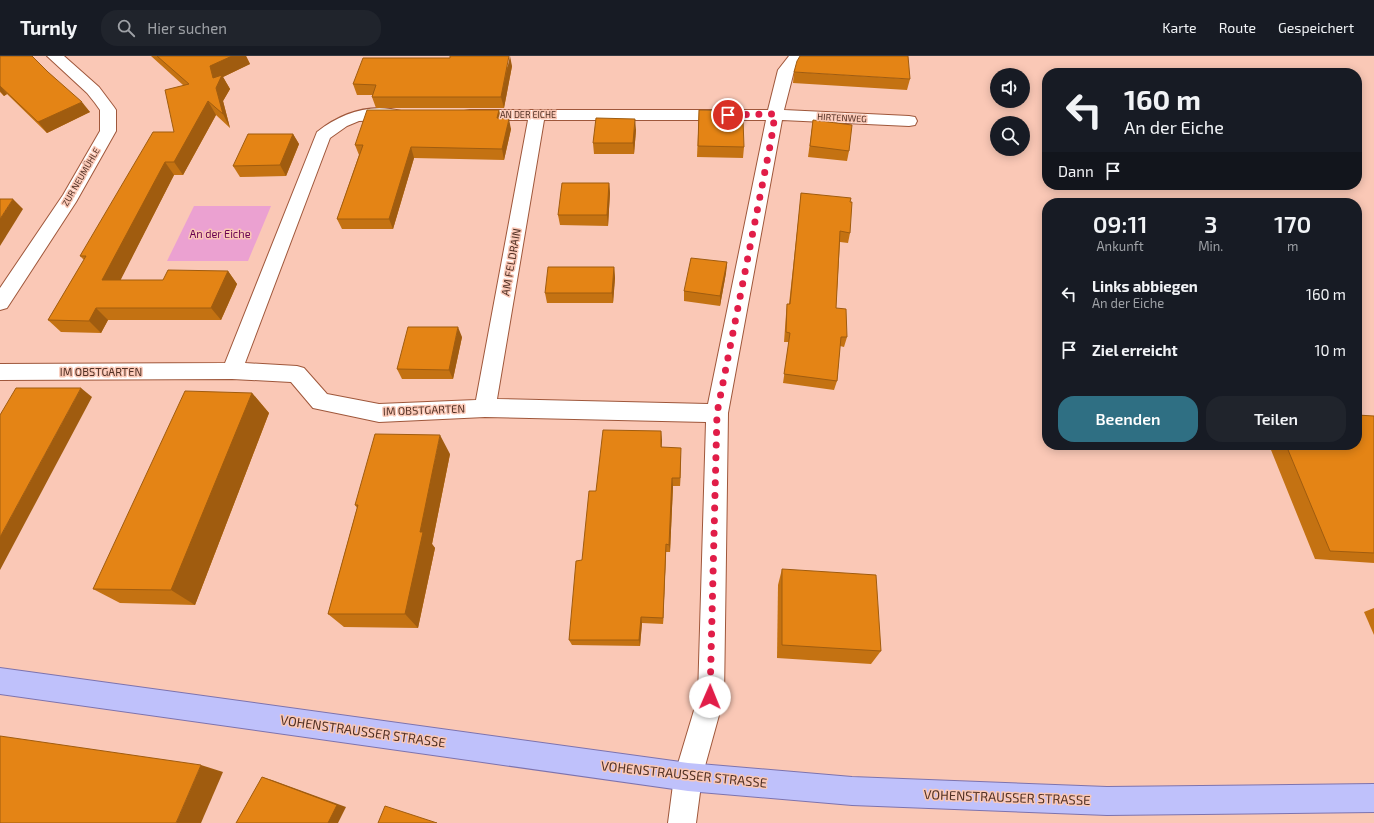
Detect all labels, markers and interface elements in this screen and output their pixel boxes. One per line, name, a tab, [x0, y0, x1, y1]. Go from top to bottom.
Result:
search box	[101, 10, 381, 46]
text: Turnly	[20, 16, 77, 39]
icon: search	[115, 17, 137, 39]
text: Hier suchen	[147, 19, 227, 37]
text: Karte	[1162, 19, 1197, 36]
text: Route	[1219, 19, 1256, 36]
text: Gespeichert	[1278, 19, 1354, 36]
map controls	[990, 68, 1030, 156]
button: sound	[990, 68, 1030, 108]
text: 160 m	[1124, 82, 1201, 116]
icon: left	[1058, 84, 1110, 136]
pin	[711, 98, 745, 132]
icon: arrive	[717, 104, 739, 126]
street label: AN DER EICHE	[500, 109, 556, 120]
street label: HIRTENWEG	[817, 111, 867, 124]
button: search	[990, 116, 1030, 156]
text: An der Eiche	[1124, 116, 1224, 138]
street label: ZUR NEUMÜHLE	[59, 146, 102, 208]
icon: arrive	[1102, 160, 1124, 182]
text: Dann	[1058, 162, 1094, 180]
text: 09:11	[1093, 209, 1147, 238]
text: 3	[1204, 209, 1217, 238]
text: 170	[1274, 209, 1311, 238]
park label: An der Eiche	[189, 227, 251, 240]
street label: AM FELDRAIN	[498, 227, 523, 297]
text: Ankunft	[1097, 238, 1144, 254]
text: Min.	[1198, 238, 1223, 254]
text: m	[1287, 238, 1298, 254]
text: Links abbiegen	[1092, 277, 1198, 295]
icon: left	[1058, 283, 1080, 305]
text: 160 m	[1306, 285, 1346, 303]
text: An der Eiche	[1092, 295, 1164, 311]
icon: arrive	[1058, 339, 1080, 361]
text: Ziel erreicht	[1092, 341, 1178, 359]
text: 10 m	[1314, 341, 1346, 359]
street label: IM OBSTGARTEN	[60, 365, 142, 378]
button: Beenden	[1058, 396, 1198, 442]
button: Teilen	[1206, 396, 1346, 442]
street label: IM OBSTGARTEN	[383, 402, 465, 417]
position arrow	[689, 676, 731, 718]
street label: VOHENSTRAUSSER STRASSE	[279, 711, 447, 751]
street label: VOHENSTRAUSSER STRASSE	[600, 757, 768, 791]
street label: VOHENSTRAUSSER STRASSE	[923, 786, 1091, 808]

